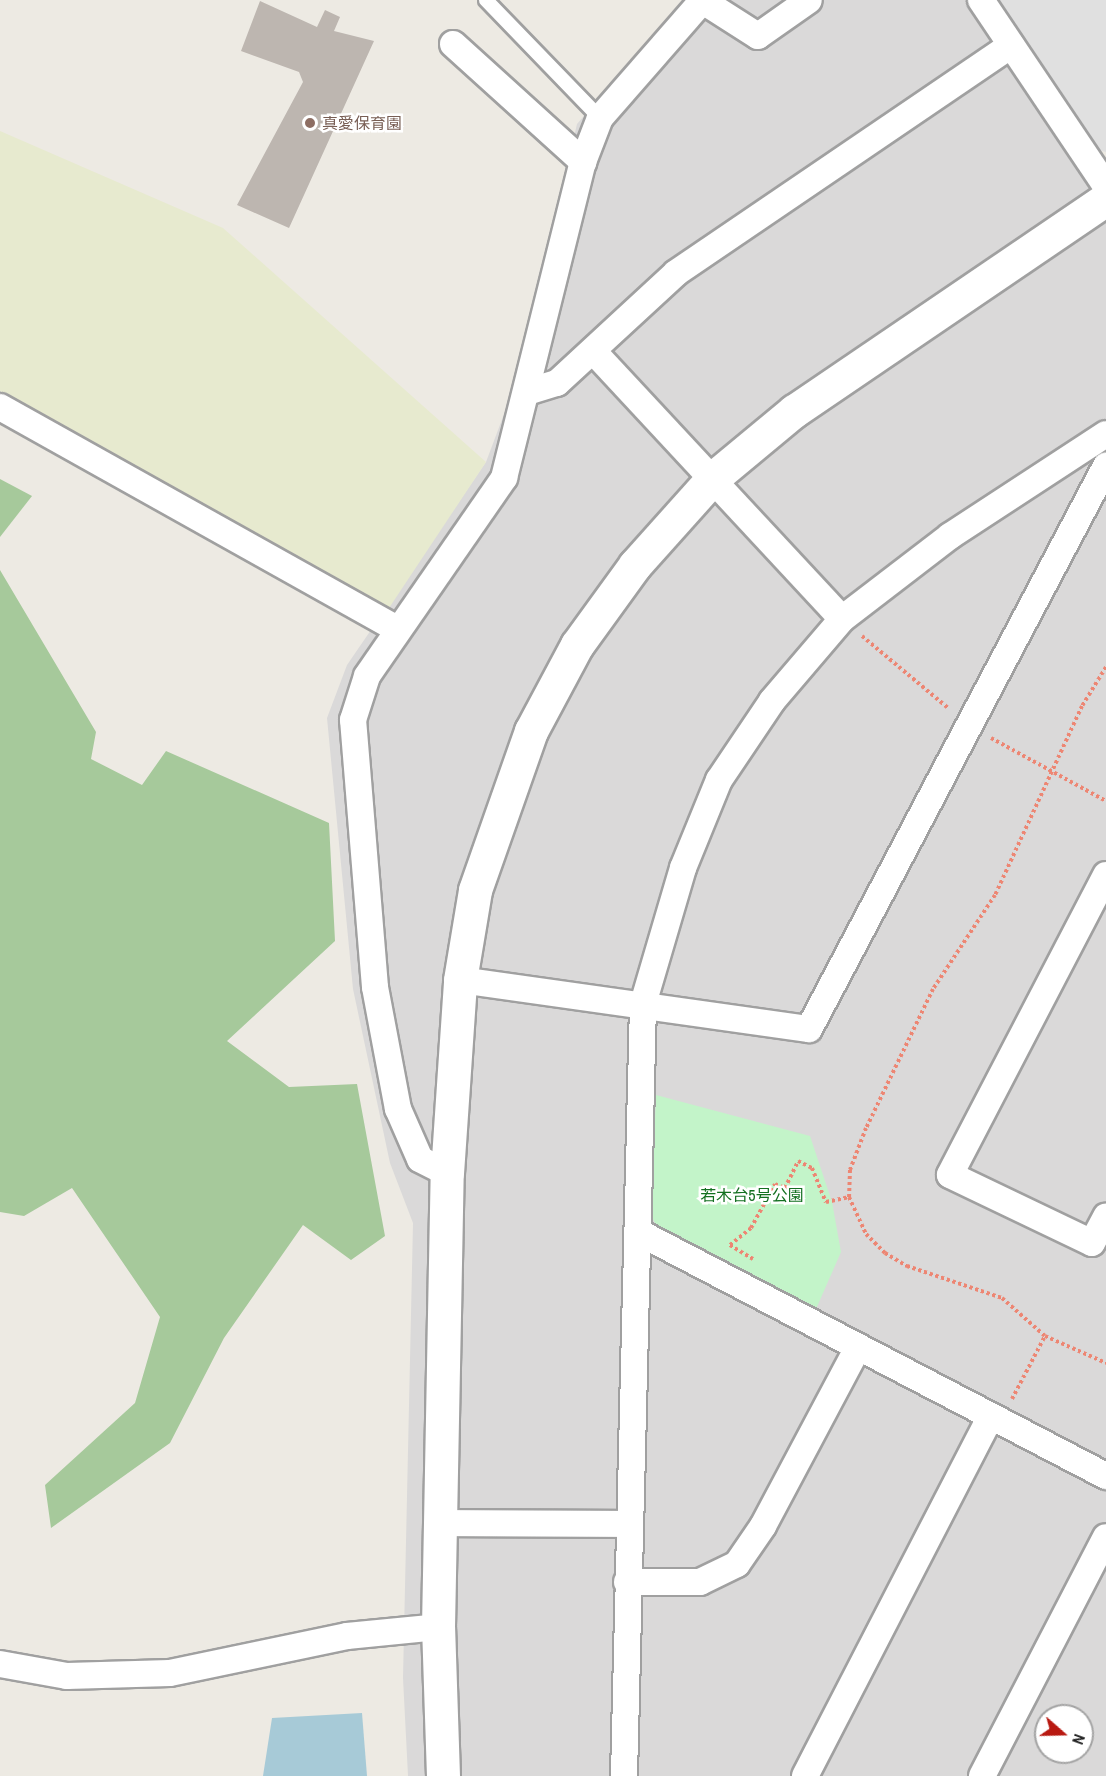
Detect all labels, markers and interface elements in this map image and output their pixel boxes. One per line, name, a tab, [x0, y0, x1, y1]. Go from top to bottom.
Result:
place label: 真愛保育園	[322, 113, 402, 133]
marker: 真愛保育園	[303, 116, 317, 130]
park label: 若木台5号公園	[700, 1185, 804, 1205]
north arrow	[1034, 1704, 1094, 1764]
text: N	[1067, 1731, 1091, 1748]

